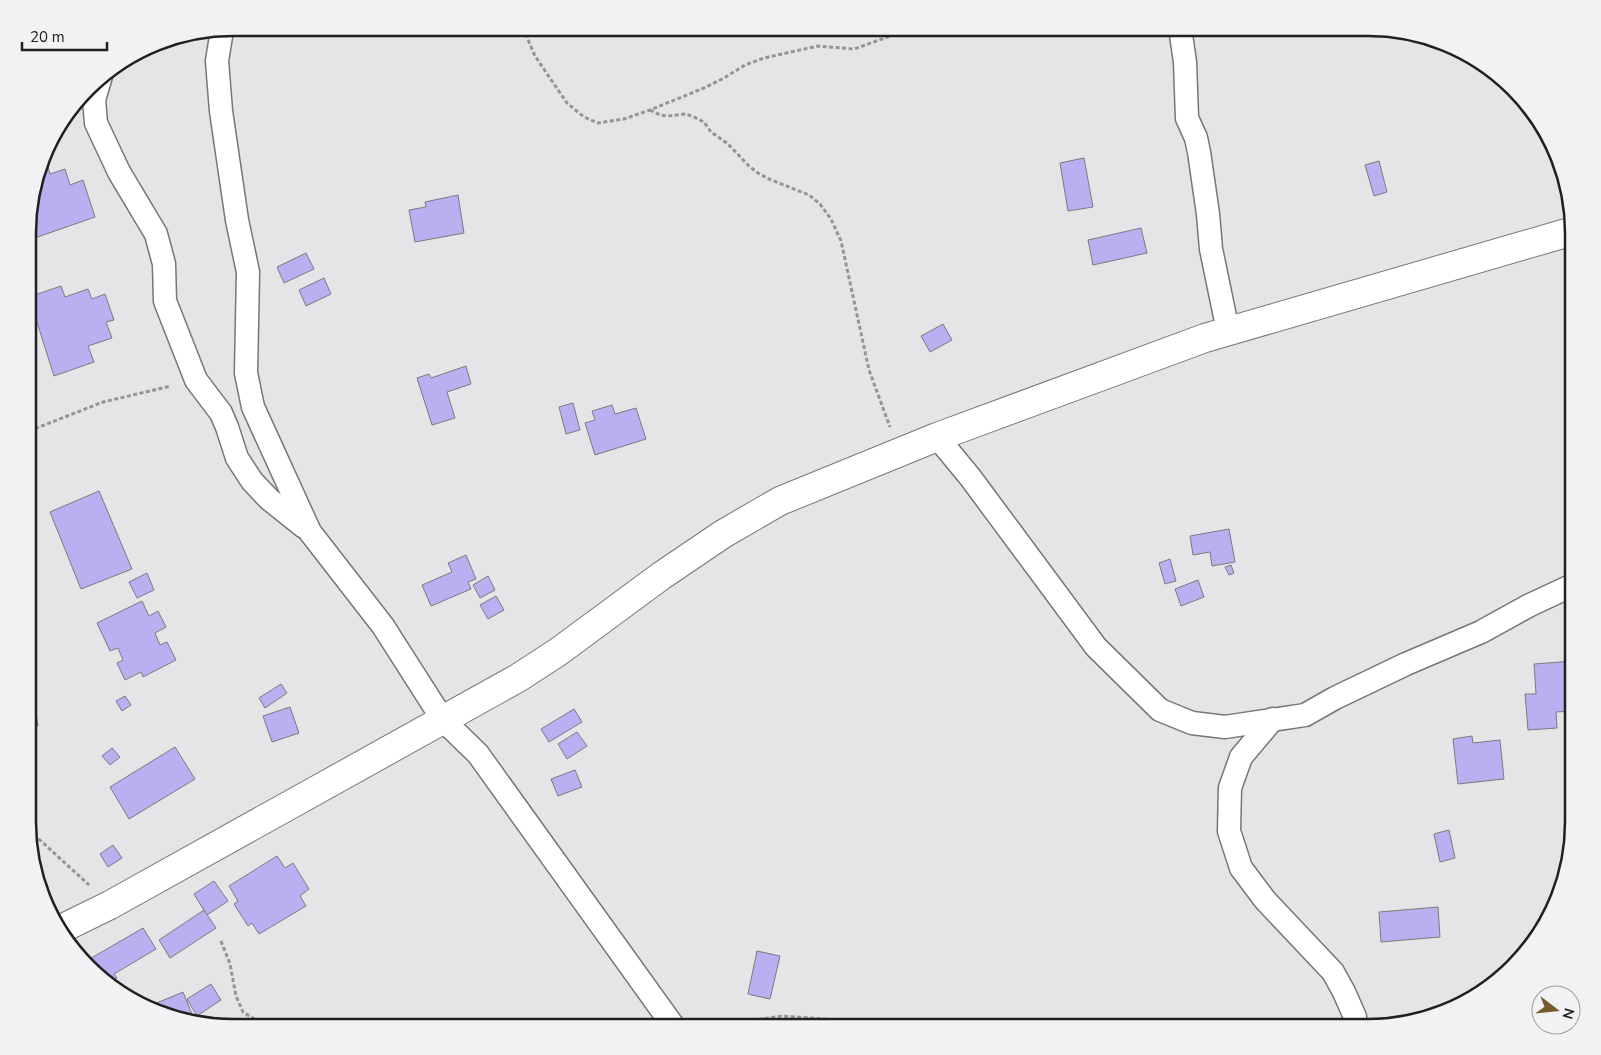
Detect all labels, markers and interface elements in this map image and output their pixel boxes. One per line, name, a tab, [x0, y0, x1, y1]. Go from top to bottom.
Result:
scale bar	[22, 20, 108, 52]
text: 20 m	[30, 27, 65, 47]
north arrow	[1531, 985, 1581, 1035]
text: N	[1557, 1006, 1579, 1021]

